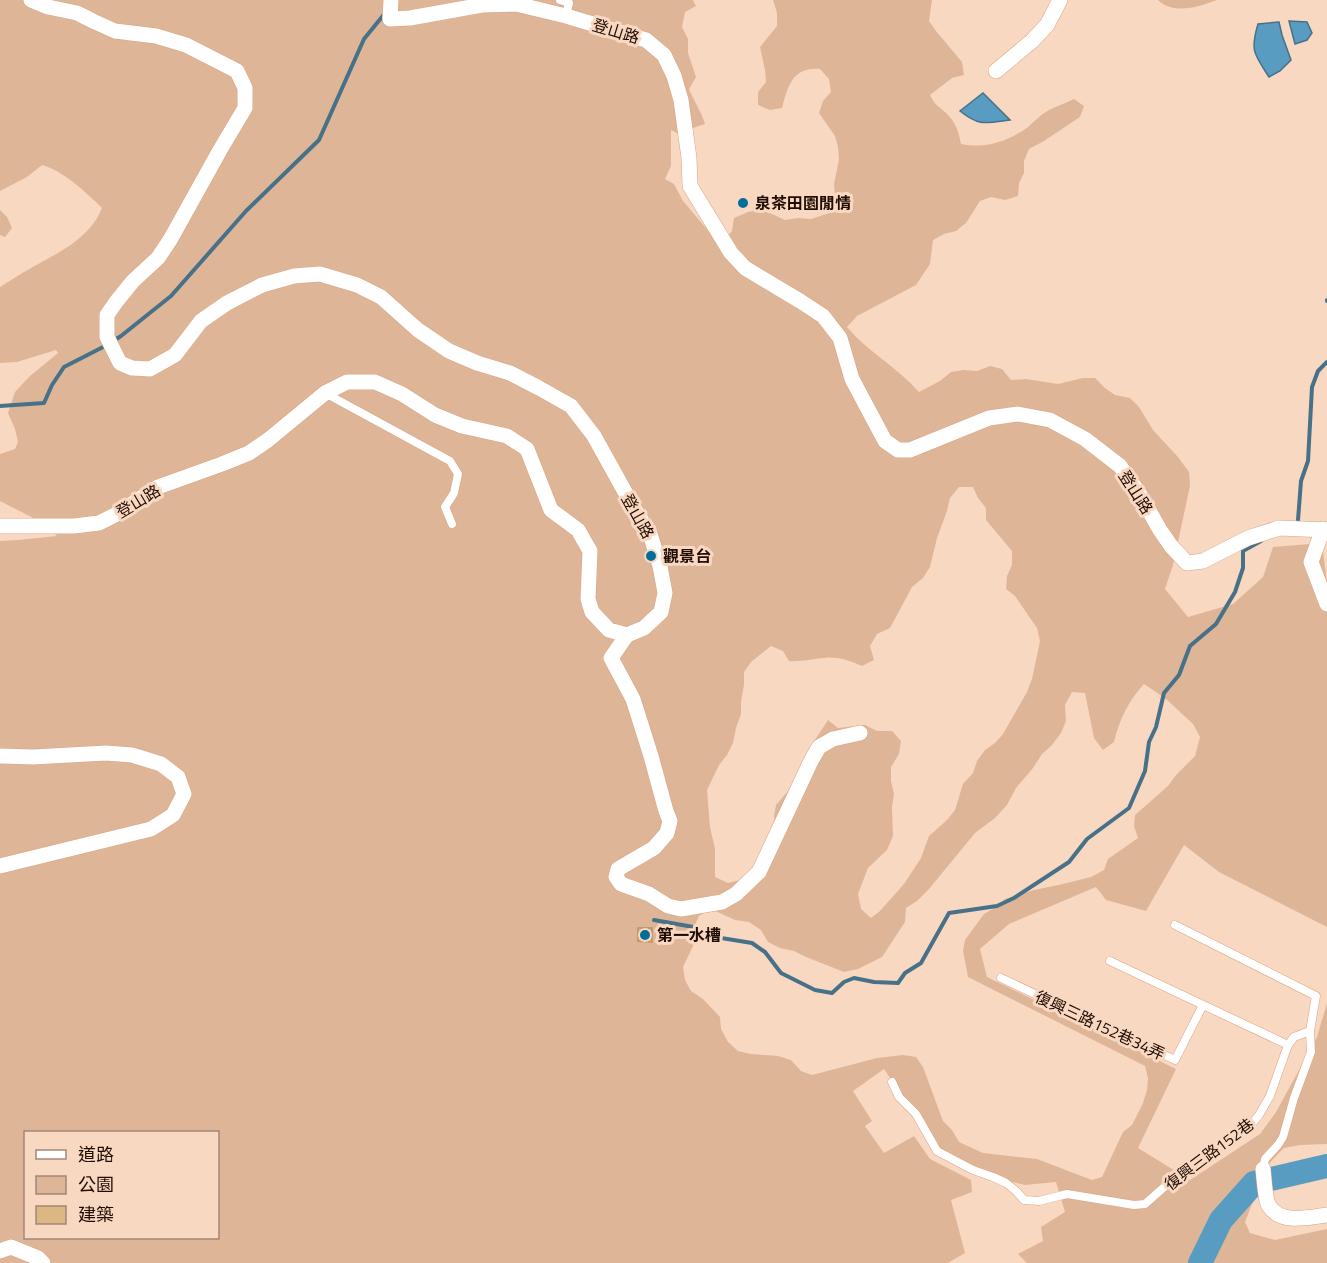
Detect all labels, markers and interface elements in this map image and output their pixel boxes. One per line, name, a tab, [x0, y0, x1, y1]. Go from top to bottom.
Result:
street label: 登山路	[590, 13, 642, 49]
place label: 泉茶田園閒情	[755, 191, 851, 215]
marker: 泉茶田園閒情	[736, 196, 750, 210]
street label: 登山路	[1113, 465, 1159, 519]
street label: 登山路	[111, 478, 165, 524]
street label: 登山路	[616, 489, 660, 543]
place label: 觀景台	[663, 544, 711, 568]
marker: 觀景台	[644, 549, 658, 563]
place label: 第一水槽	[657, 923, 721, 947]
marker: 第一水槽	[638, 928, 652, 942]
street label: 復興三路152巷34弄	[1031, 984, 1169, 1066]
street label: 復興三路152巷	[1159, 1112, 1259, 1196]
legend	[24, 1131, 219, 1239]
text: 道路	[78, 1141, 114, 1168]
text: 公園	[78, 1171, 114, 1198]
text: 建築	[78, 1201, 114, 1228]

